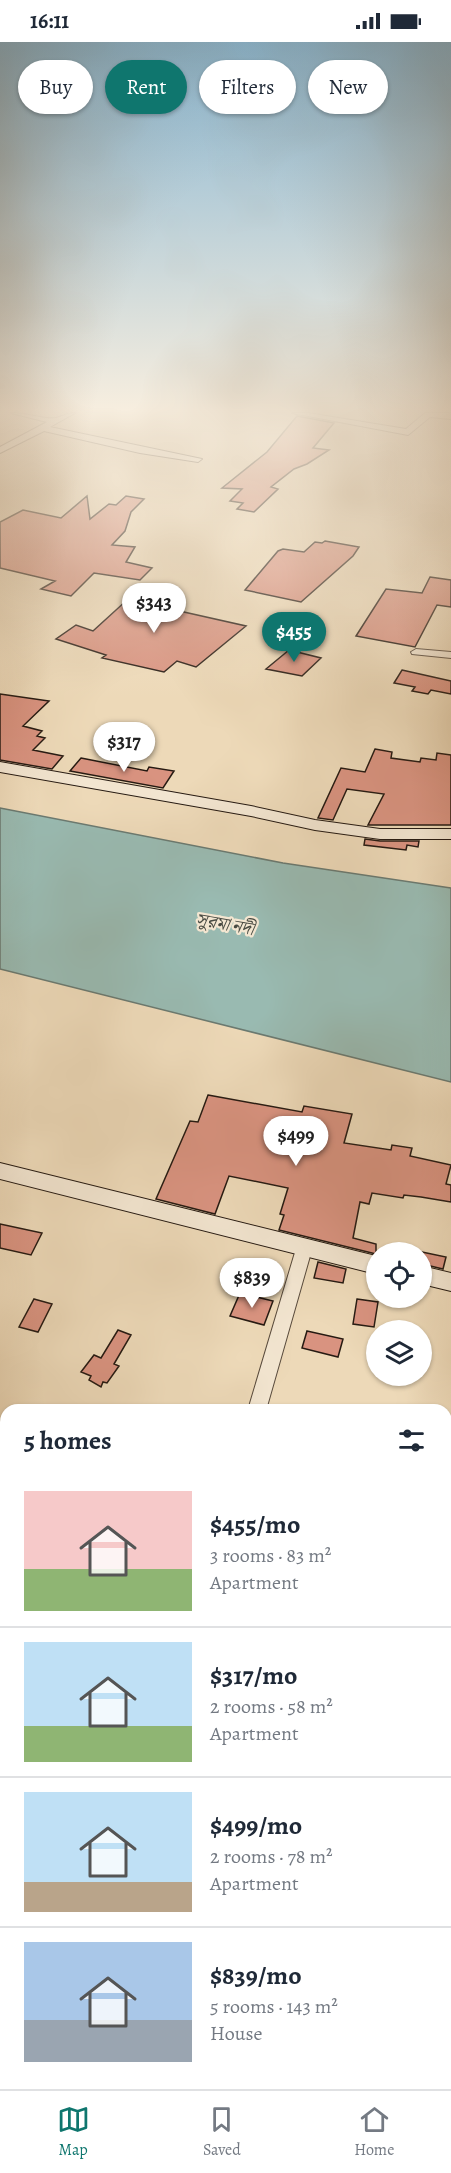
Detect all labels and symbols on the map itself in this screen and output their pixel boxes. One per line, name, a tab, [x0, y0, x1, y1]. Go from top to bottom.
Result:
pin: $343	[118, 583, 190, 634]
pin: $455	[258, 612, 330, 663]
pin: $317	[88, 722, 160, 773]
water label: সুরমা নদী	[194, 907, 258, 941]
pin: $499	[260, 1116, 332, 1167]
pin: $839	[216, 1258, 288, 1309]

